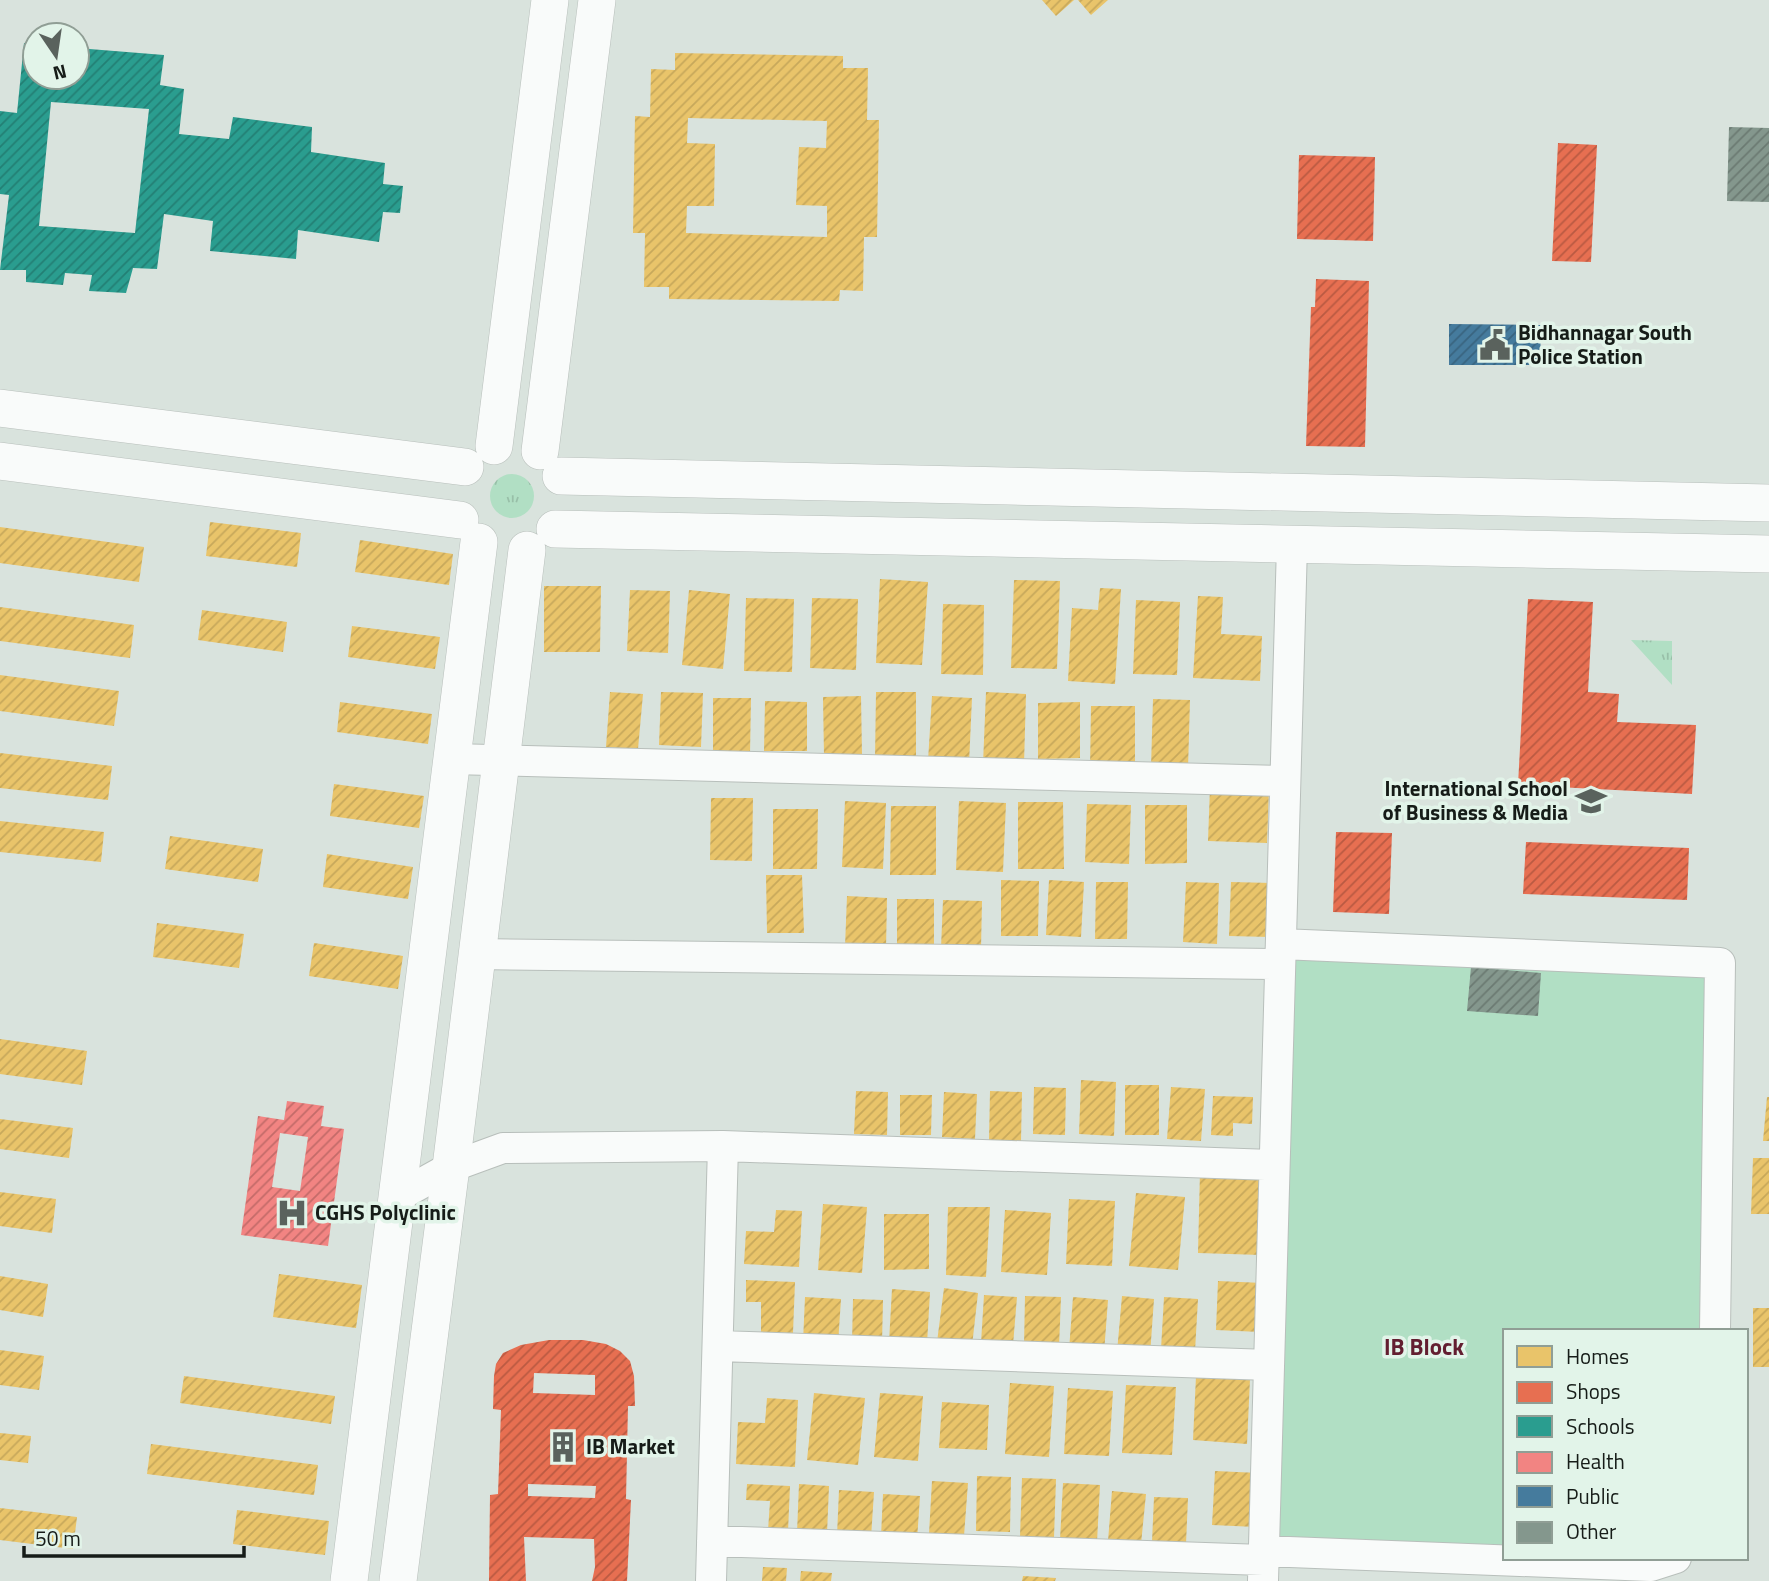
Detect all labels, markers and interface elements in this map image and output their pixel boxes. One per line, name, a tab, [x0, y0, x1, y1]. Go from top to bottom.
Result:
north arrow	[21, 21, 91, 91]
text: N	[50, 57, 70, 89]
place label: Bidhannagar South Police Station	[1518, 316, 1692, 372]
public building icon: Bidhannagar South Police Station	[1478, 328, 1512, 362]
place label: International School of Business & Media	[1383, 772, 1568, 828]
school or university icon: International School of Business & Media	[1574, 784, 1608, 818]
hospital icon: CGHS Polyclinic	[275, 1196, 309, 1230]
place label: CGHS Polyclinic	[315, 1196, 456, 1228]
district label: IB Block	[1384, 1329, 1464, 1364]
legend	[1503, 1329, 1748, 1560]
text: Homes	[1566, 1340, 1629, 1372]
text: Shops	[1566, 1375, 1621, 1407]
text: Schools	[1566, 1410, 1635, 1442]
building icon: IB Market	[546, 1430, 580, 1464]
place label: IB Market	[586, 1430, 675, 1462]
text: Health	[1566, 1445, 1625, 1477]
text: Public	[1566, 1480, 1619, 1512]
scale bar	[24, 1514, 245, 1558]
text: Other	[1566, 1515, 1616, 1547]
text: 50 m	[35, 1522, 81, 1554]

